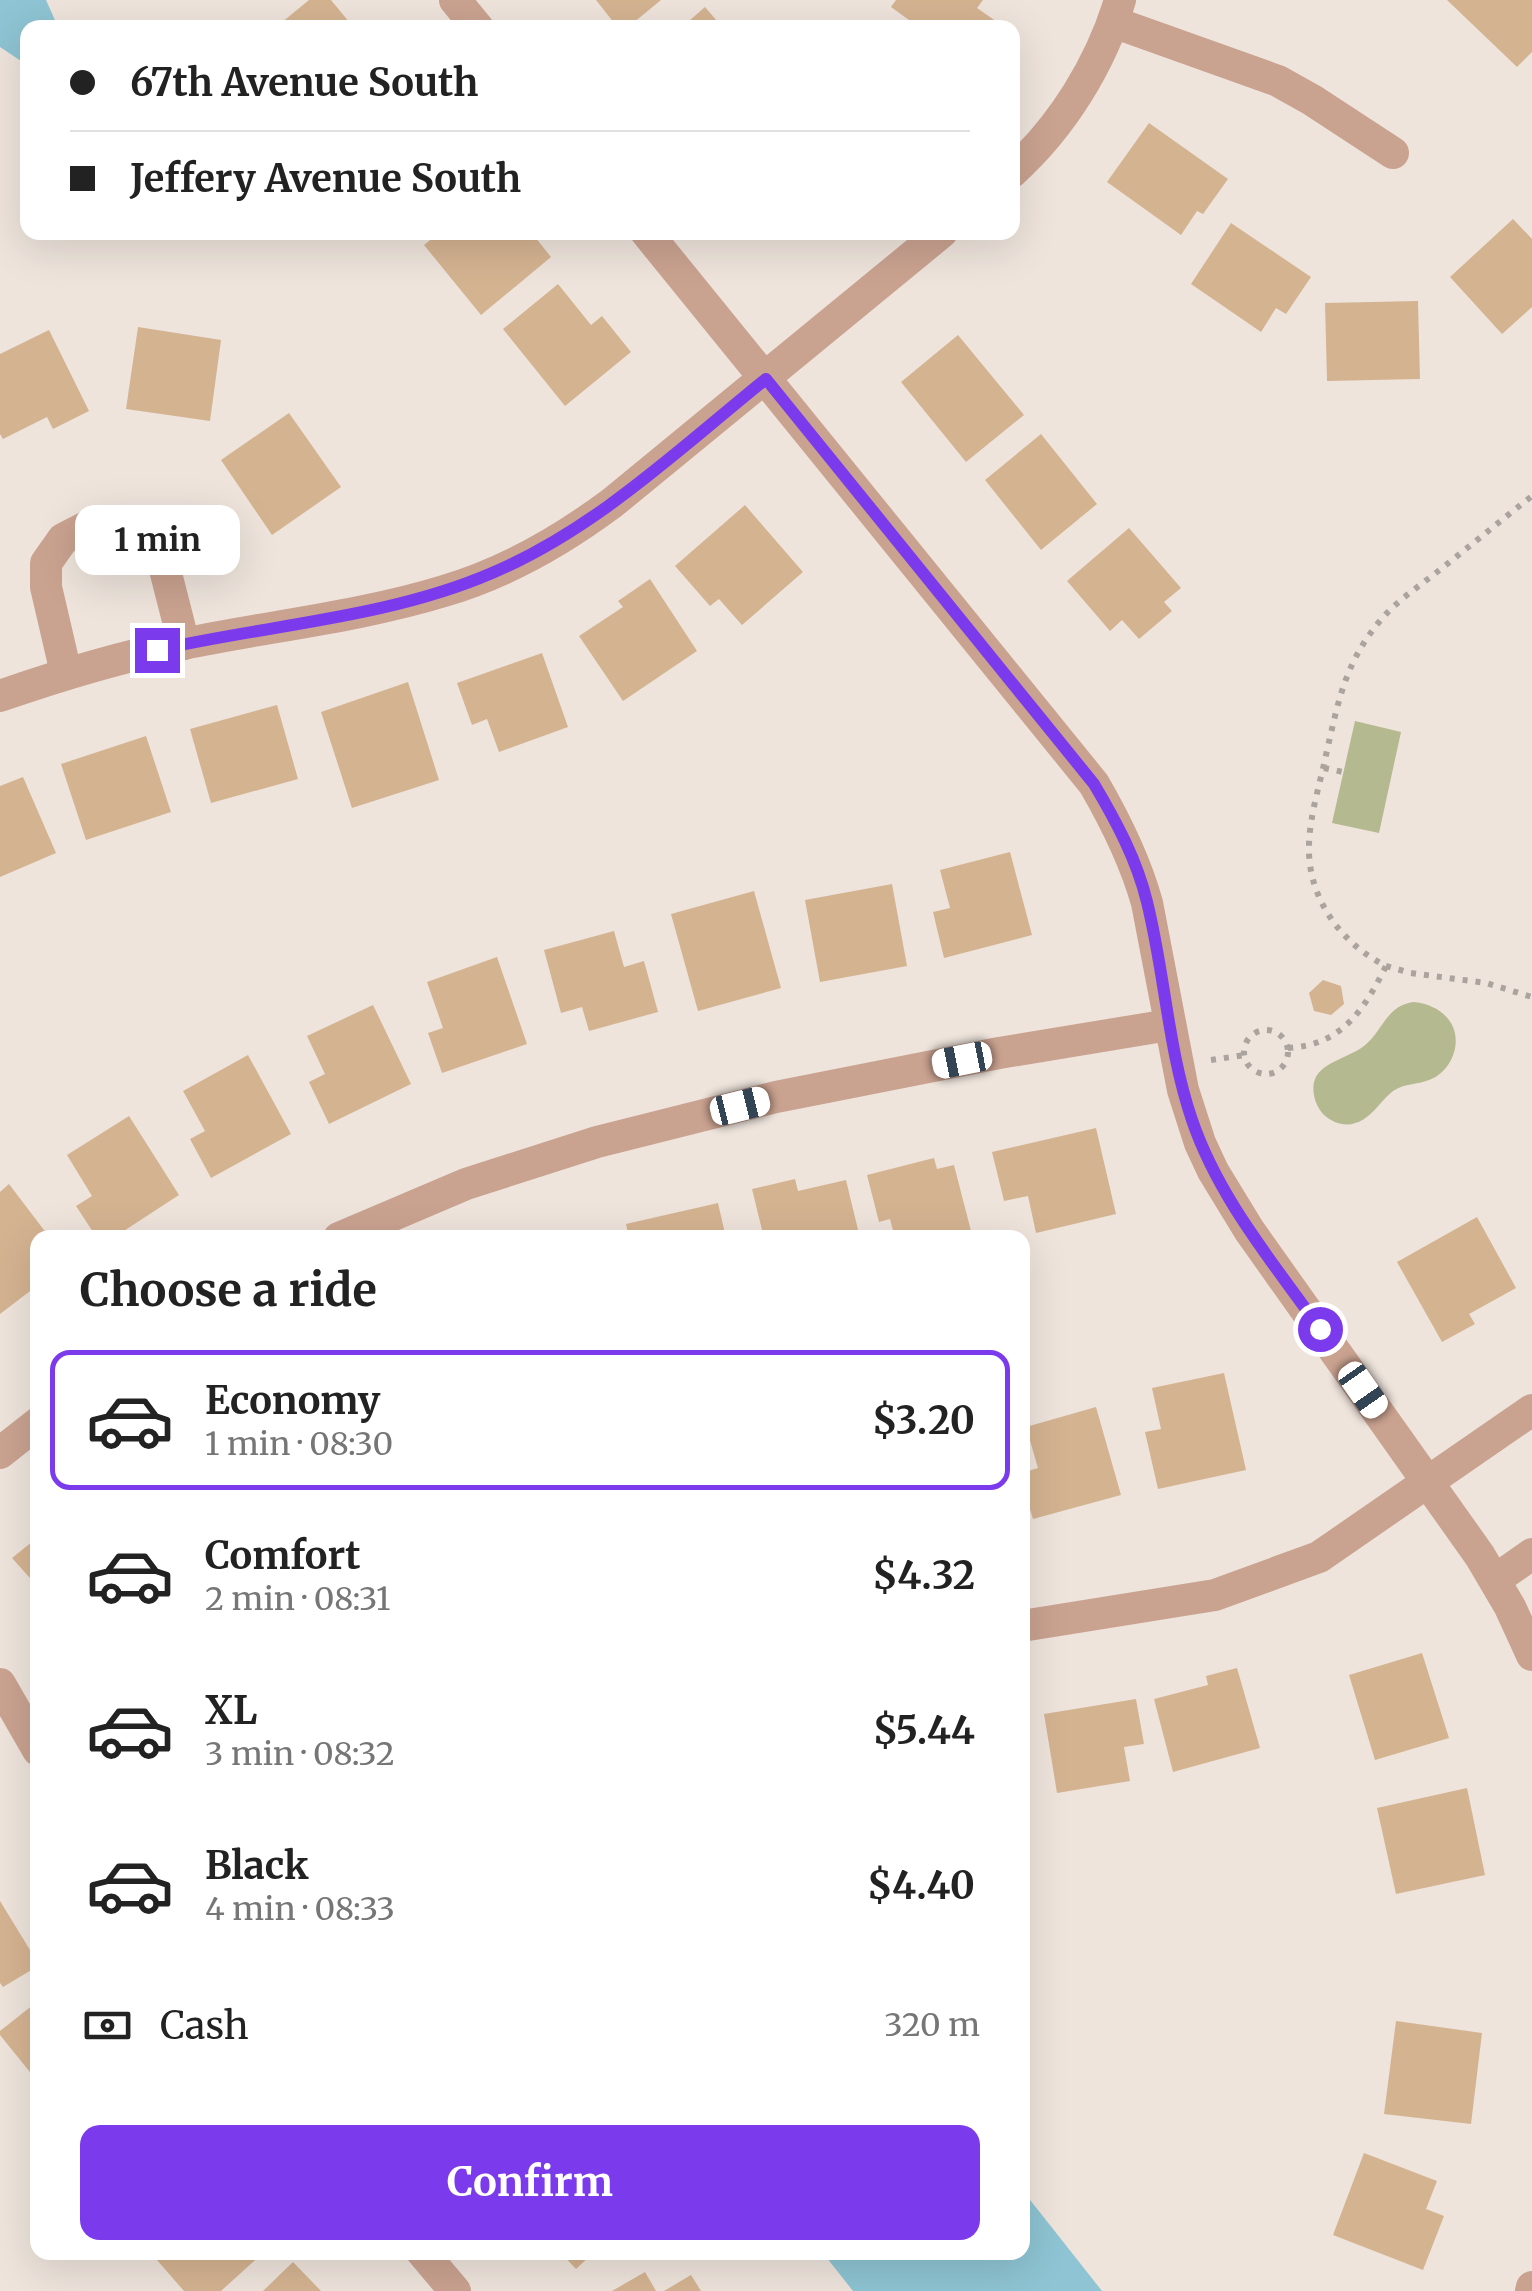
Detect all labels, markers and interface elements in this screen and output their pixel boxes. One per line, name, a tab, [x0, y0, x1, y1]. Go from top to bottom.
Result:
text: 67th Avenue South	[130, 59, 478, 106]
text: Jeffery Avenue South	[130, 155, 521, 202]
callout: 1 min	[74, 505, 240, 575]
text: 1 min	[114, 520, 201, 560]
route end	[135, 628, 180, 673]
car	[930, 1040, 994, 1080]
car	[707, 1084, 773, 1128]
text: Choose a ride	[80, 1262, 377, 1318]
route start	[1298, 1307, 1343, 1352]
car	[1334, 1357, 1392, 1423]
icon: car	[85, 1375, 175, 1465]
text: Economy	[205, 1377, 380, 1424]
text: $3.20	[872, 1397, 975, 1444]
text: 1 min · 08:30	[205, 1424, 393, 1464]
icon: car	[85, 1530, 175, 1620]
text: Comfort	[205, 1532, 361, 1579]
text: $4.32	[872, 1552, 975, 1599]
text: 2 min · 08:31	[205, 1579, 391, 1619]
icon: car	[85, 1685, 175, 1775]
text: XL	[205, 1687, 257, 1734]
text: $5.44	[873, 1707, 975, 1754]
text: 3 min · 08:32	[205, 1734, 395, 1774]
icon: car	[85, 1840, 175, 1930]
text: Black	[205, 1842, 309, 1889]
text: $4.40	[867, 1862, 975, 1909]
text: 4 min · 08:33	[205, 1889, 395, 1929]
icon: cash	[80, 1998, 135, 2053]
text: Cash	[160, 2002, 249, 2049]
text: 320 m	[884, 2005, 980, 2045]
button: Confirm	[80, 2125, 980, 2240]

